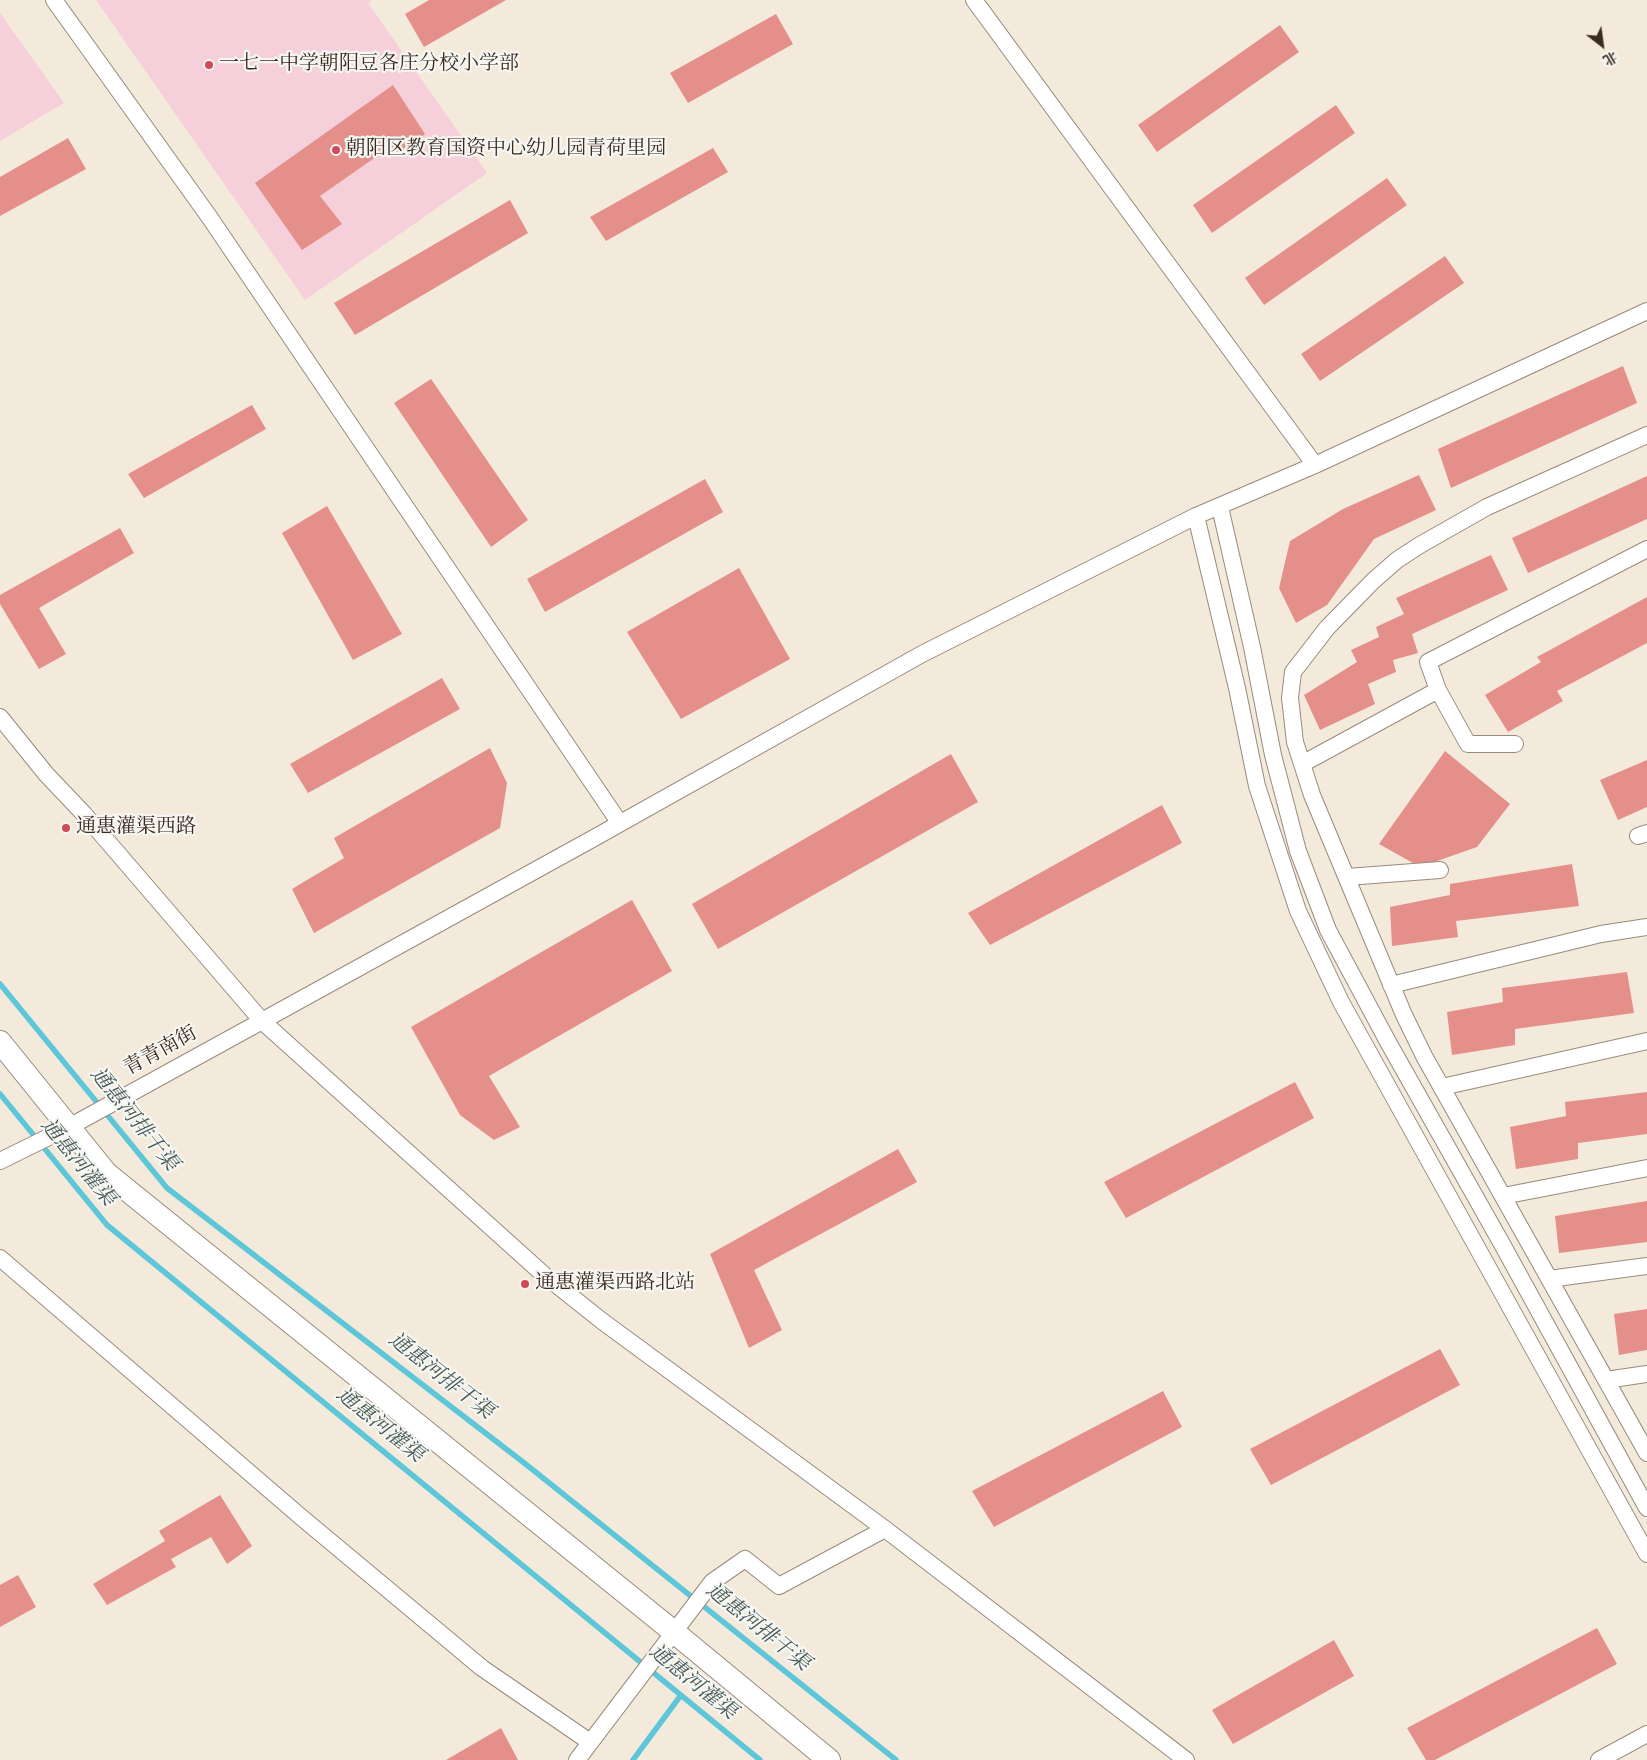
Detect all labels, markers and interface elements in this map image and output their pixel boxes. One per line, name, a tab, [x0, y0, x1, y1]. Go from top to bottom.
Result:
north arrow	[1577, 20, 1627, 70]
text: 北	[1599, 47, 1620, 69]
place label: 一七一中学朝阳豆各庄分校小学部	[219, 53, 519, 77]
marker: 一七一中学朝阳豆各庄分校小学部	[203, 59, 215, 71]
place label: 朝阳区教育国资中心幼儿园青荷里园	[346, 138, 666, 162]
marker: 朝阳区教育国资中心幼儿园青荷里园	[330, 144, 342, 156]
place label: 通惠灌渠西路	[76, 816, 196, 840]
marker: 通惠灌渠西路	[60, 822, 72, 834]
street label: 青青南街	[120, 1022, 202, 1082]
water label: 通惠河排干渠	[84, 1063, 182, 1177]
water label: 通惠河灌渠	[34, 1114, 120, 1212]
place label: 通惠灌渠西路北站	[535, 1272, 695, 1296]
marker: 通惠灌渠西路北站	[519, 1278, 531, 1290]
water label: 通惠河排干渠	[383, 1328, 497, 1426]
water label: 通惠河灌渠	[330, 1383, 428, 1469]
water label: 通惠河排干渠	[700, 1579, 814, 1677]
water label: 通惠河灌渠	[643, 1640, 741, 1726]

